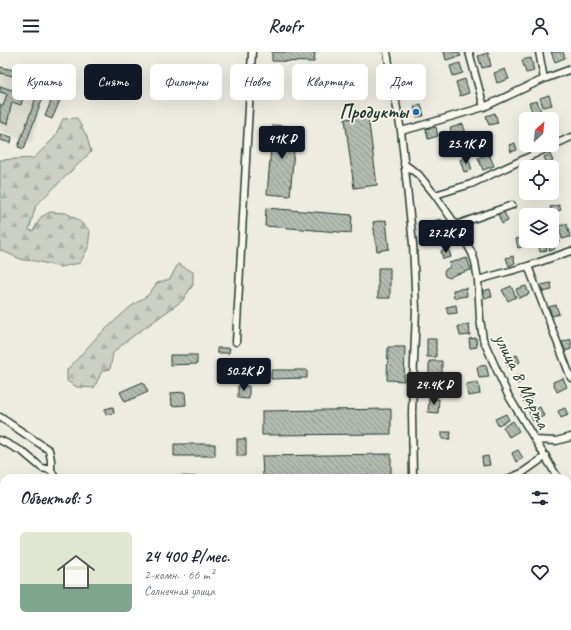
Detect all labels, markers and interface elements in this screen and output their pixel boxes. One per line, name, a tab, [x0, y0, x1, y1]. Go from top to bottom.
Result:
icon: menu	[20, 15, 42, 37]
text: Roofr	[268, 15, 303, 37]
icon: person	[529, 15, 551, 37]
chip: Купить	[12, 64, 76, 100]
chip: Снять	[84, 64, 142, 100]
chip: Фильтры	[150, 64, 222, 100]
chip: Новое	[230, 64, 284, 100]
chip: Квартира	[292, 64, 368, 100]
chip: Дом	[376, 64, 426, 100]
place label: Продукты	[339, 100, 409, 124]
marker: Продукты	[411, 107, 421, 117]
north arrow	[519, 112, 559, 152]
map controls	[519, 112, 559, 248]
pin: 41K ₽	[254, 126, 310, 160]
text: 41K ₽	[268, 131, 296, 147]
pin: 25.1K ₽	[429, 131, 503, 165]
text: 25.1K ₽	[448, 136, 484, 152]
button: locate	[519, 160, 559, 200]
button: layers	[519, 208, 559, 248]
pin: 27.2K ₽	[409, 220, 483, 254]
text: 27.2K ₽	[428, 225, 464, 241]
street label: улица 8 Марта	[488, 329, 556, 434]
pin: 50.2K ₽	[207, 358, 281, 392]
text: 50.2K ₽	[226, 363, 262, 379]
pin: 24.4K ₽	[397, 372, 471, 406]
text: 24.4K ₽	[416, 377, 452, 393]
icon: filters	[529, 487, 551, 509]
text: Объектов: 5	[20, 488, 91, 509]
text: 24 400 ₽/мес.	[144, 546, 230, 567]
icon: home	[52, 548, 100, 596]
icon: heart	[529, 561, 551, 583]
text: 2-комн. · 66 m²	[144, 567, 214, 583]
text: Солнечная улица	[144, 583, 215, 599]

